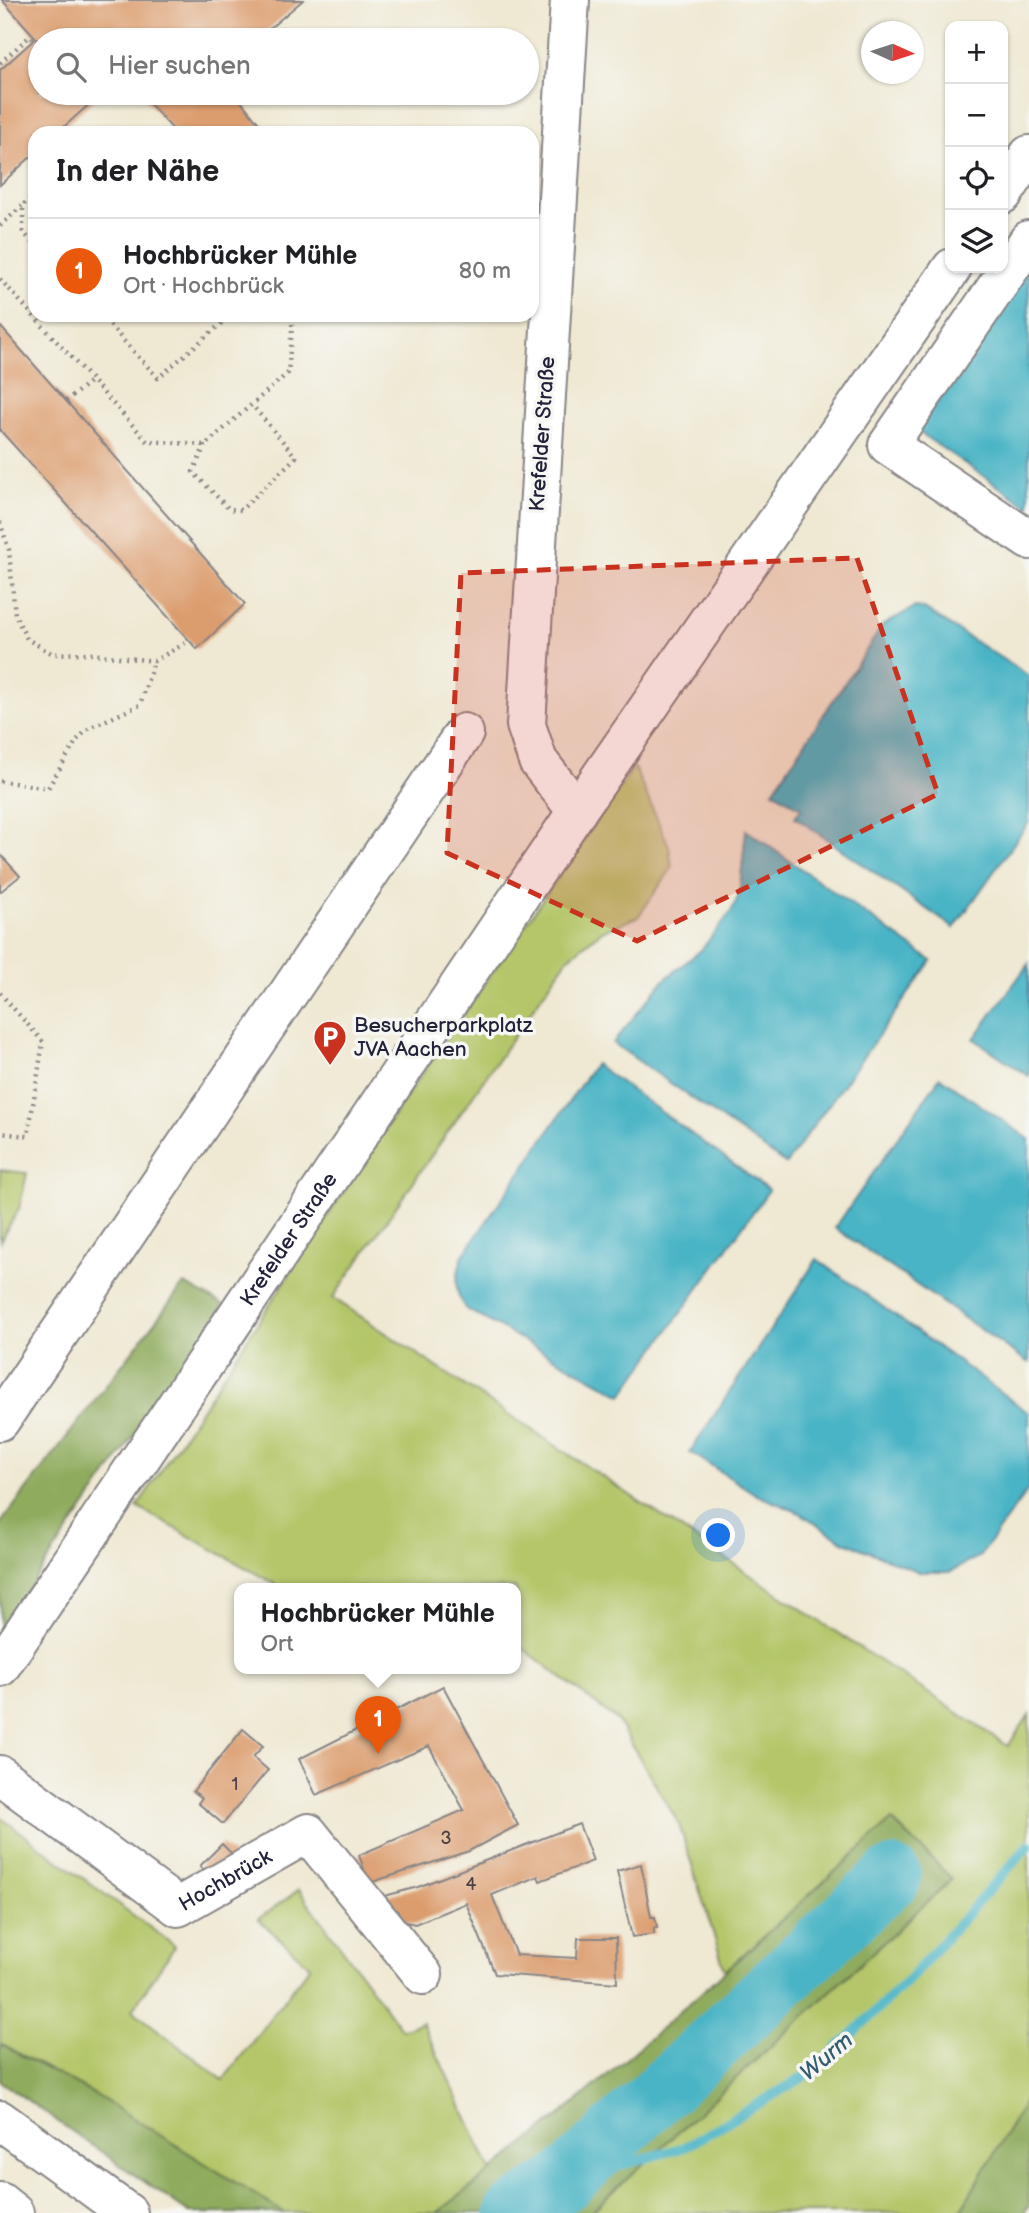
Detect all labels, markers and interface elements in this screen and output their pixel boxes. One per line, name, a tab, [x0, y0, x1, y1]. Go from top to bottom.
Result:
north arrow	[861, 21, 924, 84]
map controls	[945, 21, 1008, 273]
button: +	[945, 21, 1008, 84]
search box	[28, 28, 539, 105]
icon: search	[52, 48, 90, 86]
text: Hier suchen	[108, 51, 251, 82]
button: −	[945, 84, 1008, 147]
button: locate	[945, 147, 1008, 210]
text: In der Nähe	[56, 154, 219, 190]
button: layers	[945, 210, 1008, 273]
text: Hochbrücker Mühle	[123, 241, 357, 272]
text: 1	[74, 257, 84, 285]
text: 80 m	[459, 257, 511, 285]
text: Ort · Hochbrück	[123, 272, 284, 300]
street label: Krefelder Straße	[525, 356, 560, 512]
place label: Besucherparkplatz JVA Aachen	[354, 1013, 534, 1062]
parking icon: Besucherparkplatz JVA Aachen	[311, 1018, 349, 1067]
street label: Krefelder Straße	[235, 1168, 343, 1311]
your location	[701, 1518, 735, 1552]
popup	[234, 1583, 521, 1674]
text: Hochbrücker Mühle	[260, 1599, 495, 1630]
text: Ort	[260, 1630, 294, 1658]
pin: 1	[355, 1696, 401, 1754]
house number: 1	[232, 1774, 238, 1795]
house number: 3	[440, 1828, 452, 1849]
street label: Hochbrück	[175, 1844, 277, 1917]
house number: 4	[466, 1874, 477, 1895]
water label: Wurm	[794, 2026, 859, 2087]

